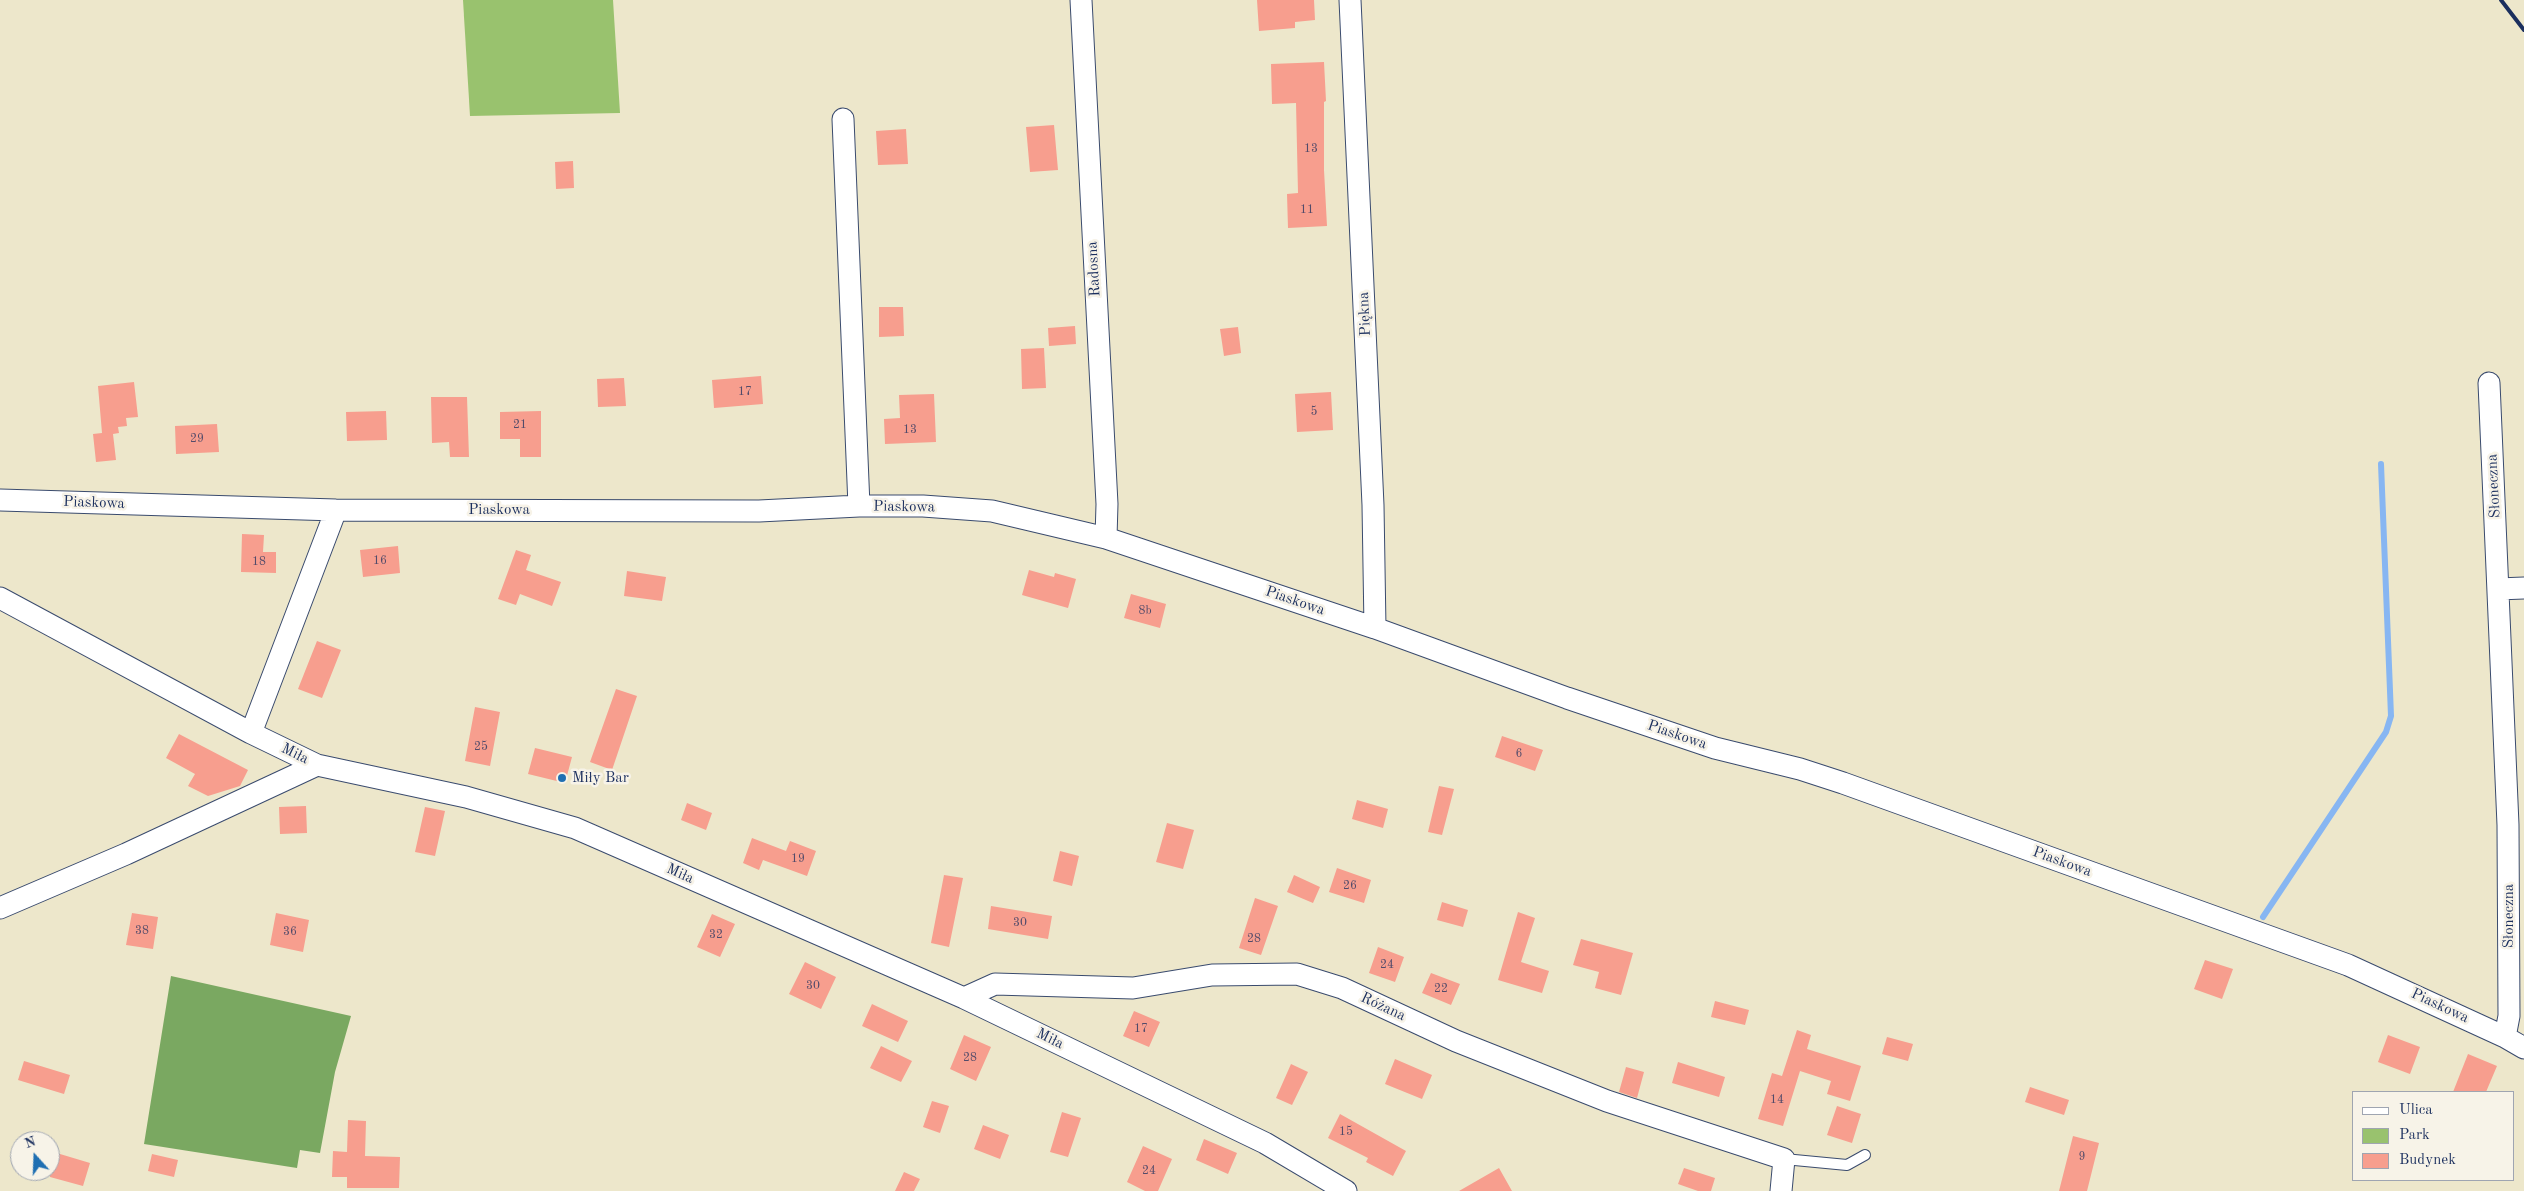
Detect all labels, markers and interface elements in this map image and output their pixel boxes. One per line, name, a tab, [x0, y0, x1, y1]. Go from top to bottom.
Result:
house number: 13	[1304, 142, 1318, 156]
house number: 11	[1300, 203, 1314, 217]
street label: Radosna	[1084, 241, 1104, 297]
street label: Piękna	[1355, 291, 1375, 337]
house number: 17	[738, 385, 752, 399]
house number: 5	[1311, 405, 1317, 419]
house number: 21	[513, 418, 527, 432]
house number: 13	[903, 423, 917, 437]
house number: 29	[190, 432, 204, 446]
street label: Słoneczna	[2483, 453, 2505, 519]
street label: Piaskowa	[63, 493, 125, 513]
street label: Piaskowa	[873, 497, 935, 517]
street label: Piaskowa	[468, 501, 530, 519]
house number: 16	[373, 554, 387, 568]
house number: 18	[252, 555, 266, 569]
street label: Piaskowa	[1263, 582, 1327, 620]
house number: 8b	[1138, 604, 1152, 618]
street label: Piaskowa	[1645, 716, 1709, 754]
street label: Miła	[278, 740, 312, 768]
house number: 25	[474, 740, 488, 754]
house number: 6	[1516, 747, 1522, 761]
place label: Miły Bar	[572, 769, 629, 787]
marker: Miły Bar	[556, 772, 568, 784]
street label: Piaskowa	[2030, 843, 2094, 881]
house number: 19	[791, 852, 805, 866]
street label: Miła	[663, 860, 697, 888]
house number: 26	[1343, 879, 1357, 893]
street label: Słoneczna	[2500, 884, 2518, 948]
house number: 30	[1013, 916, 1027, 930]
house number: 38	[135, 924, 149, 938]
house number: 36	[283, 925, 297, 939]
house number: 32	[709, 928, 723, 942]
house number: 28	[1247, 932, 1261, 946]
house number: 24	[1380, 958, 1394, 972]
house number: 30	[806, 979, 820, 993]
house number: 22	[1434, 982, 1448, 996]
street label: Piaskowa	[2408, 985, 2472, 1027]
street label: Różana	[1358, 989, 1408, 1025]
house number: 17	[1134, 1022, 1148, 1036]
street label: Miła	[1033, 1025, 1067, 1053]
house number: 28	[963, 1051, 977, 1065]
legend	[2352, 1091, 2514, 1181]
house number: 14	[1770, 1093, 1784, 1107]
text: Ulica	[2399, 1103, 2433, 1118]
house number: 15	[1339, 1125, 1353, 1139]
text: Park	[2399, 1128, 2430, 1143]
north arrow	[10, 1131, 60, 1181]
text: N	[23, 1134, 38, 1151]
house number: 9	[2079, 1150, 2085, 1164]
text: Budynek	[2399, 1153, 2456, 1168]
house number: 24	[1142, 1164, 1156, 1178]

